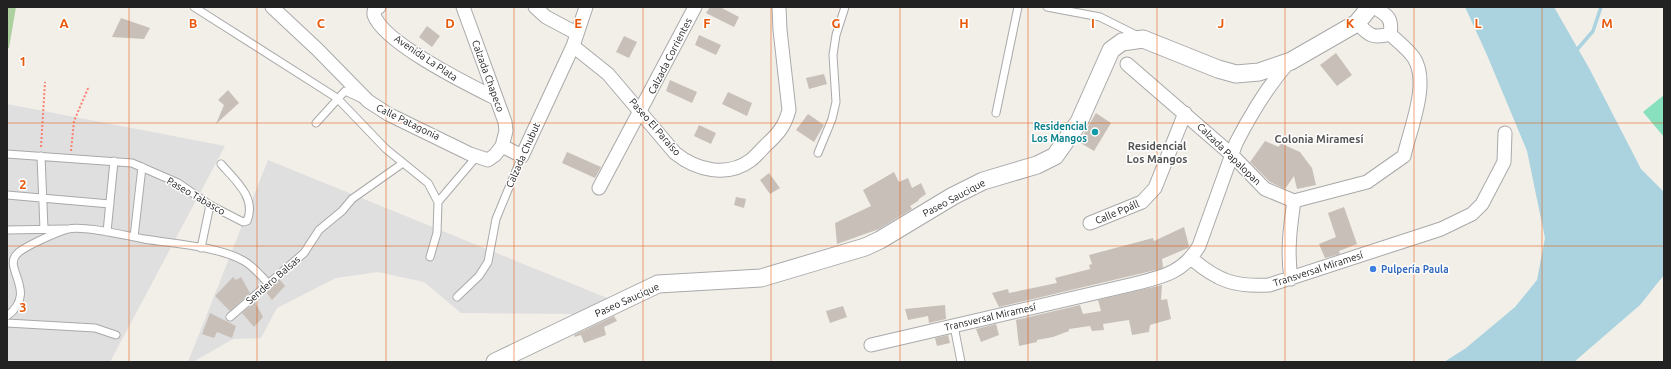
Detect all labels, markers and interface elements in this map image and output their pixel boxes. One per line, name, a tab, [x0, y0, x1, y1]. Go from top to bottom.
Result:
text: A	[59, 16, 69, 30]
text: B	[189, 16, 198, 30]
text: C	[317, 16, 326, 30]
text: D	[445, 16, 455, 30]
text: E	[574, 16, 582, 30]
street label: Calzada Corrientes	[646, 16, 694, 96]
text: F	[703, 16, 711, 30]
text: G	[832, 16, 841, 30]
text: H	[959, 16, 969, 30]
text: I	[1091, 16, 1095, 30]
text: J	[1218, 16, 1224, 30]
text: K	[1346, 16, 1355, 30]
text: L	[1474, 16, 1482, 30]
text: M	[1601, 16, 1613, 30]
street label: Avenida La Plata	[392, 33, 460, 83]
street label: Calzada Chapeco	[470, 39, 506, 114]
text: 1	[19, 54, 27, 68]
street label: Paseo El Paraíso	[627, 96, 683, 158]
street label: Calle Patagonia	[374, 102, 442, 142]
street label: Calzada Chubut	[504, 121, 542, 189]
place label: Residencial Los Mangos	[1032, 121, 1087, 144]
street label: Calzada Papalopan	[1195, 121, 1263, 187]
marker: Residencial Los Mangos	[1090, 127, 1100, 137]
district label: Colonia Miramesí	[1275, 133, 1363, 145]
district label: Residencial Los Mangos	[1127, 140, 1187, 165]
street label: Paseo Tabasco	[165, 175, 227, 217]
text: 2	[19, 177, 27, 191]
street label: Paseo Saucique	[921, 177, 987, 219]
street label: Calle Ppáll	[1093, 198, 1141, 226]
street label: Transversal Miramesí	[1272, 249, 1365, 289]
street label: Sendero Balsas	[244, 254, 302, 306]
place label: Pulpería Paula	[1381, 263, 1449, 275]
marker: Pulpería Paula	[1368, 264, 1378, 274]
street label: Paseo Saucique	[593, 281, 661, 319]
text: 3	[19, 300, 27, 314]
street label: Transversal Miramesí	[943, 301, 1037, 333]

